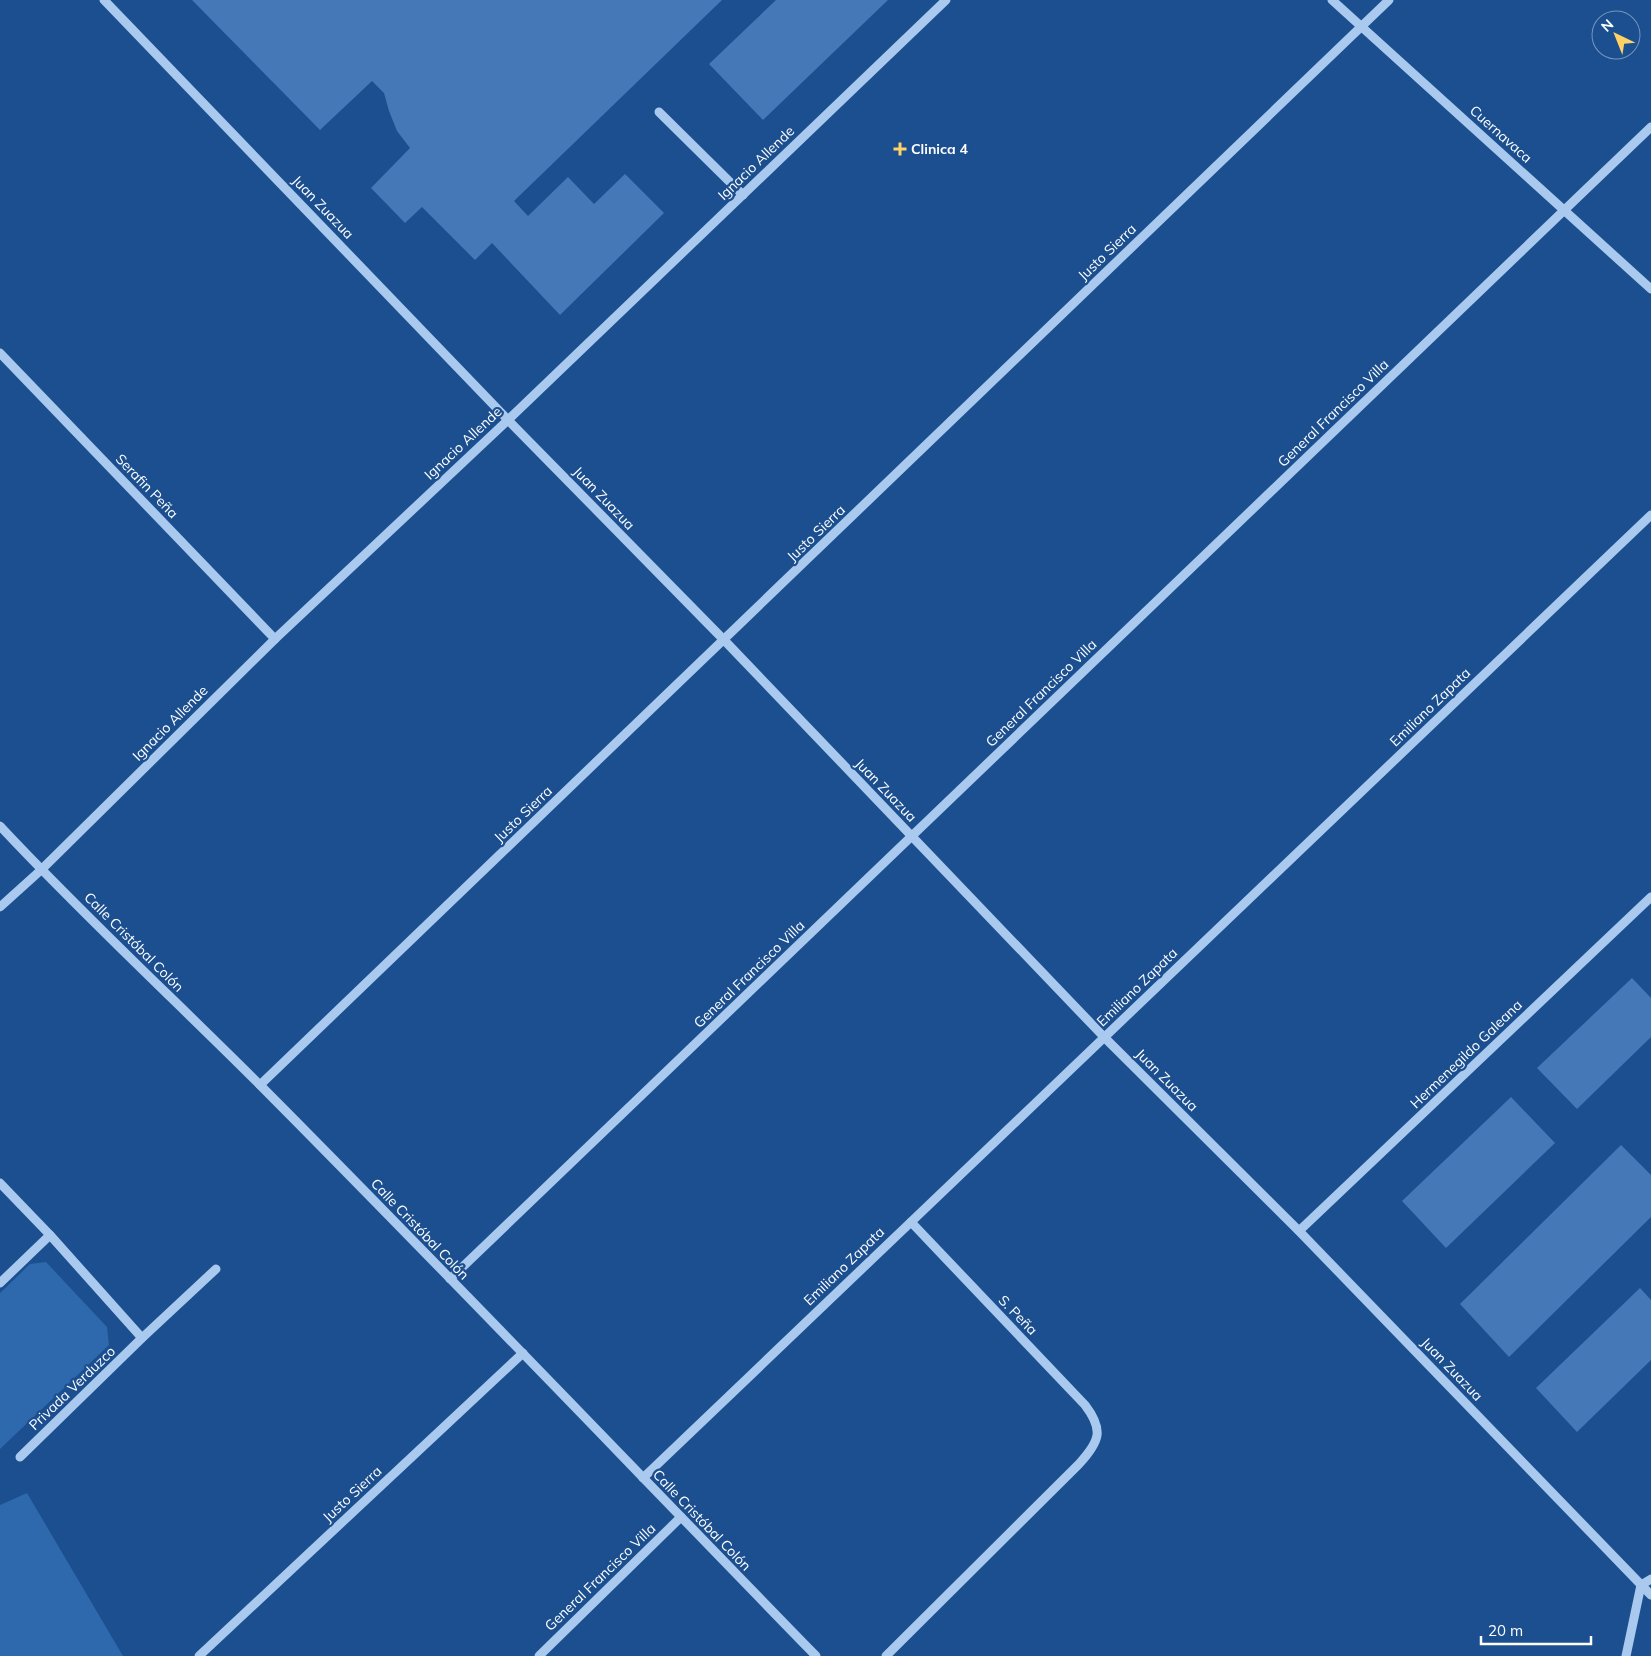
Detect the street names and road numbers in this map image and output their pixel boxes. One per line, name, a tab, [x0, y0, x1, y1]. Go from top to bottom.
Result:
street label: Cuernavaca	[1466, 101, 1536, 167]
street label: Ignacio Allende	[714, 122, 798, 204]
street label: Juan Zuazua	[288, 171, 358, 243]
street label: Justo Sierra	[1074, 220, 1140, 284]
street label: General Francisco Villa	[1274, 355, 1392, 471]
street label: Ignacio Allende	[421, 403, 505, 483]
street label: Serafin Peña	[112, 450, 182, 522]
street label: Juan Zuazua	[569, 462, 639, 534]
street label: Justo Sierra	[783, 501, 849, 565]
street label: General Francisco Villa	[982, 635, 1100, 751]
street label: Emiliano Zapata	[1386, 664, 1474, 750]
street label: Ignacio Allende	[129, 682, 211, 764]
street label: Juan Zuazua	[851, 754, 921, 826]
street label: Justo Sierra	[490, 782, 556, 846]
street label: Calle Cristóbal Colón	[80, 888, 188, 996]
street label: General Francisco Villa	[690, 916, 808, 1032]
street label: Emiliano Zapata	[1093, 944, 1181, 1030]
street label: Hermenegildo Galeana	[1406, 996, 1526, 1112]
street label: Juan Zuazua	[1132, 1045, 1202, 1115]
street label: Calle Cristóbal Colón	[367, 1175, 473, 1283]
street label: Emiliano Zapata	[800, 1223, 888, 1309]
street label: S. Peña	[995, 1291, 1041, 1339]
street label: Juan Zuazua	[1417, 1333, 1487, 1405]
street label: Privada Verduzco	[25, 1342, 119, 1434]
street label: Justo Sierra	[319, 1462, 385, 1526]
street label: Calle Cristóbal Colón	[649, 1466, 755, 1574]
street label: General Francisco Villa	[541, 1519, 659, 1635]

